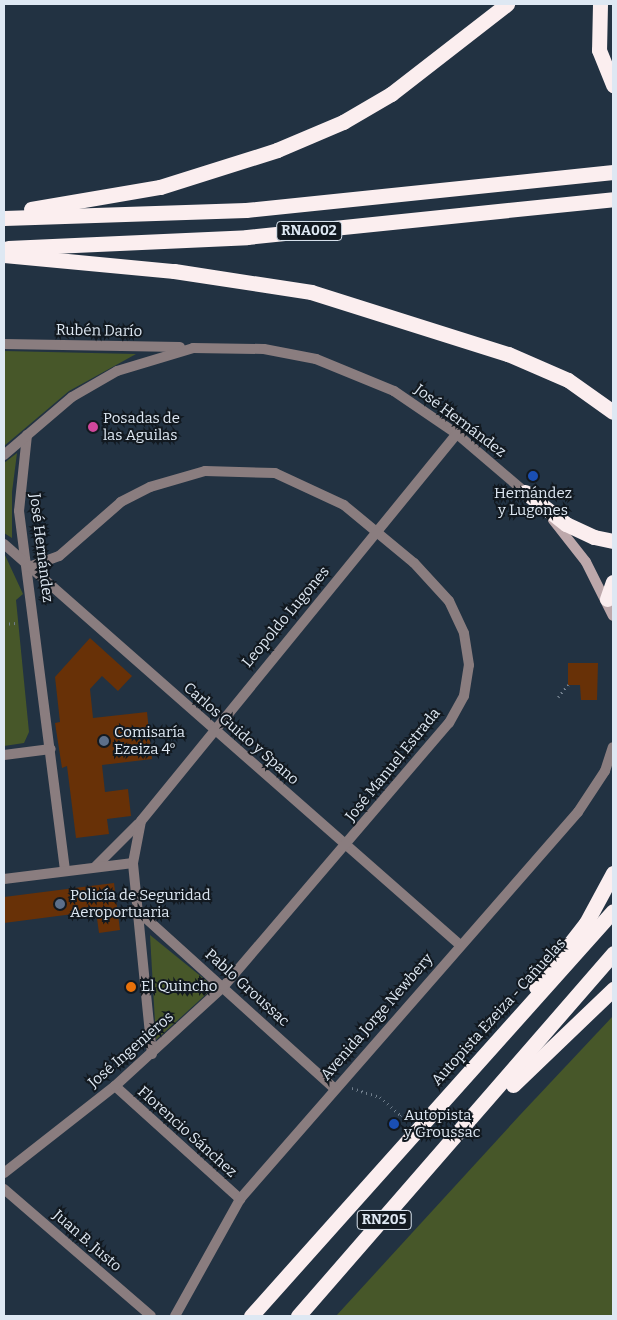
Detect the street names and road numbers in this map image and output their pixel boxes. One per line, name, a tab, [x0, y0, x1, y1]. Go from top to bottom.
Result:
road number: RNA002	[275, 220, 343, 242]
street label: Rubén Darío	[56, 321, 142, 341]
street label: José Hernández	[411, 381, 509, 461]
street label: José Hernández	[25, 492, 57, 604]
street label: Leopoldo Lugones	[238, 563, 334, 671]
street label: Carlos Guido y Spano	[180, 679, 302, 789]
street label: José Manuel Estrada	[342, 705, 444, 825]
street label: Autopista Ezeiza - Cañuelas	[428, 935, 570, 1089]
street label: Pablo Groussac	[201, 946, 293, 1030]
street label: Avenida Jorge Newbery	[317, 950, 437, 1084]
street label: José Ingenieros	[85, 1008, 177, 1092]
street label: Florencio Sánchez	[134, 1083, 240, 1181]
street label: Juan B. Justo	[49, 1206, 125, 1276]
road number: RN205	[356, 1208, 412, 1232]

